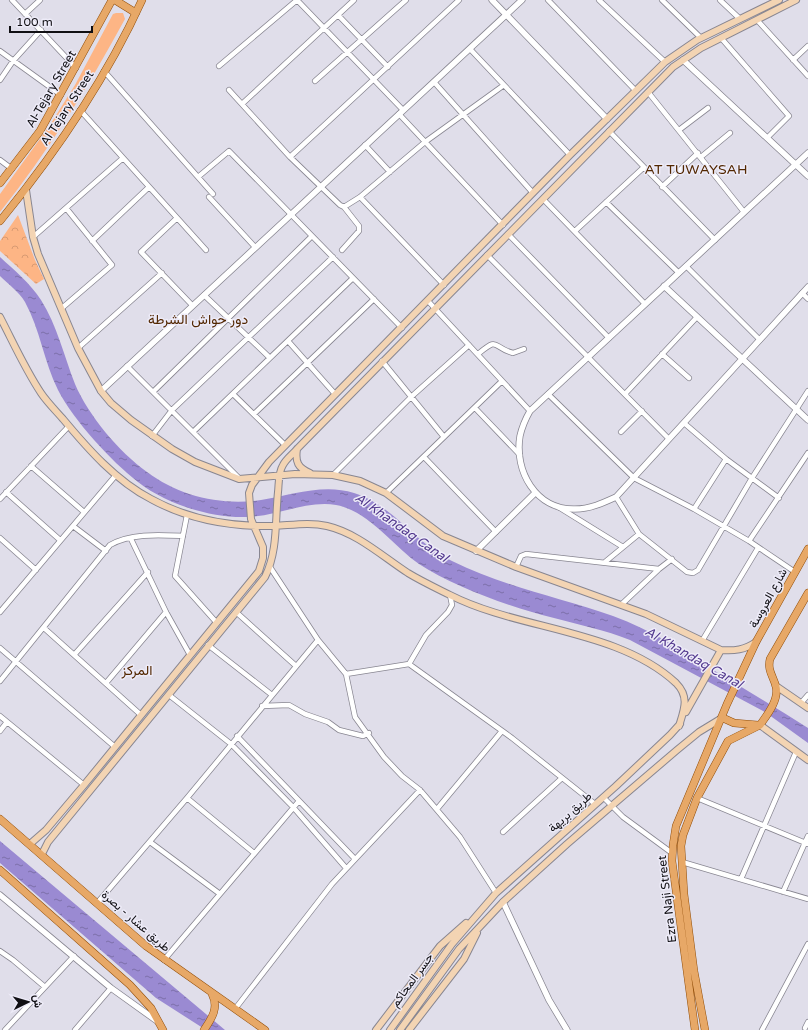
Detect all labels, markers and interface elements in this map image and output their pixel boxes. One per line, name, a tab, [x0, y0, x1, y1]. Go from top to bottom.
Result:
scale bar	[10, 8, 92, 34]
text: 100 m	[16, 15, 53, 29]
street label: Al-Tejary Street	[23, 48, 79, 130]
street label: Al Tejary Street	[38, 68, 97, 148]
district label: AT TUWAYSAH	[644, 161, 748, 178]
district label: دور حواش الشرطة	[148, 311, 248, 328]
water label: Al Khandaq Canal	[352, 490, 453, 567]
street label: شارع العروسة	[746, 566, 792, 631]
water label: Al Khandaq Canal	[642, 623, 747, 693]
district label: المركز	[120, 662, 153, 679]
street label: طريق بريهة	[546, 789, 595, 836]
street label: Ezra Naji Street	[655, 854, 679, 943]
street label: طريق عشار - بصرة	[98, 887, 173, 956]
street label: جسر المحاكم	[388, 950, 437, 1010]
north arrow	[8, 982, 48, 1022]
text: ش	[30, 994, 45, 1008]

